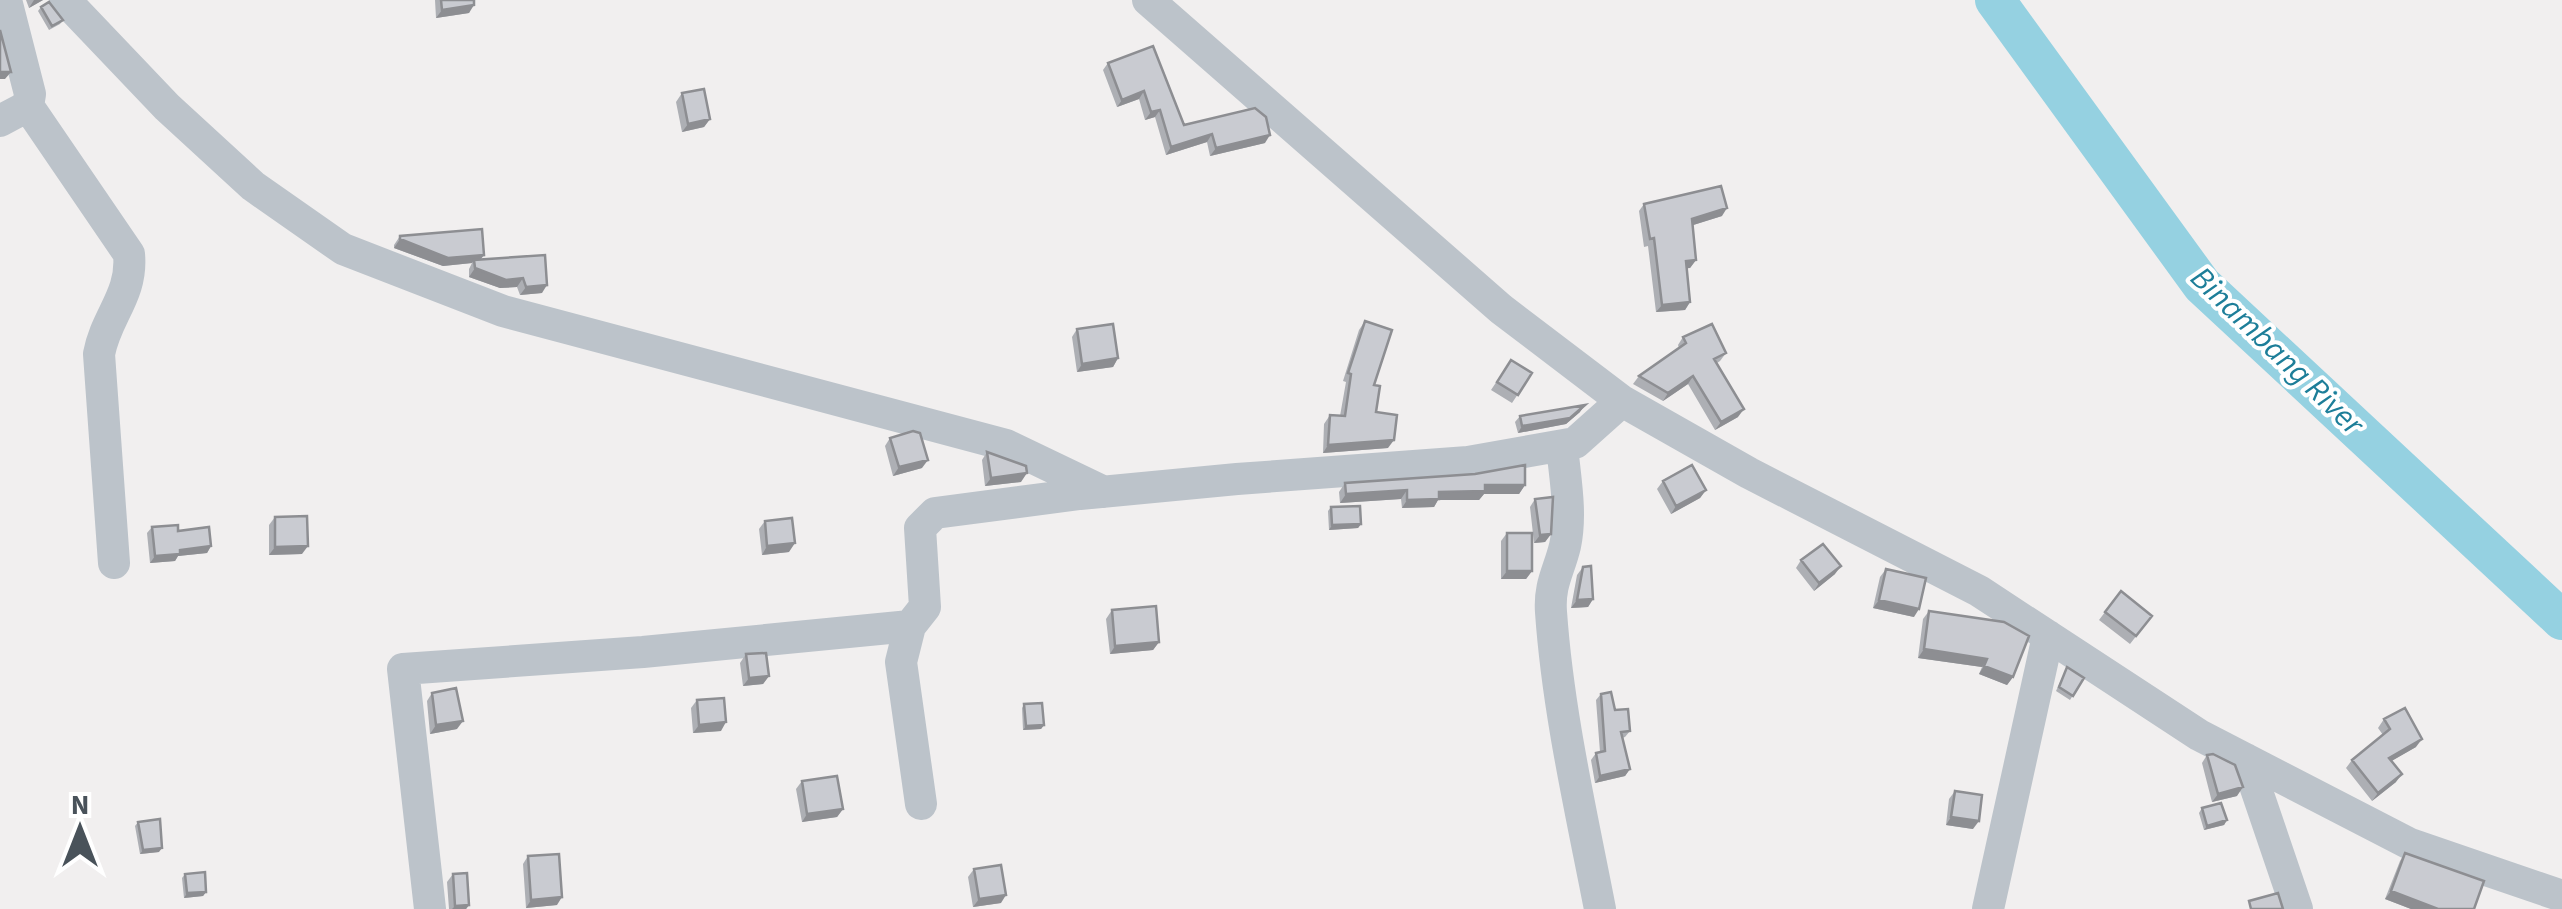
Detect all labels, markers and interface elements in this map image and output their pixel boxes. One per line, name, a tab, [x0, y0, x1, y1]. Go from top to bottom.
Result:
water label: Binambang River	[2180, 256, 2376, 447]
north arrow	[30, 779, 130, 879]
text: N	[71, 785, 89, 825]

